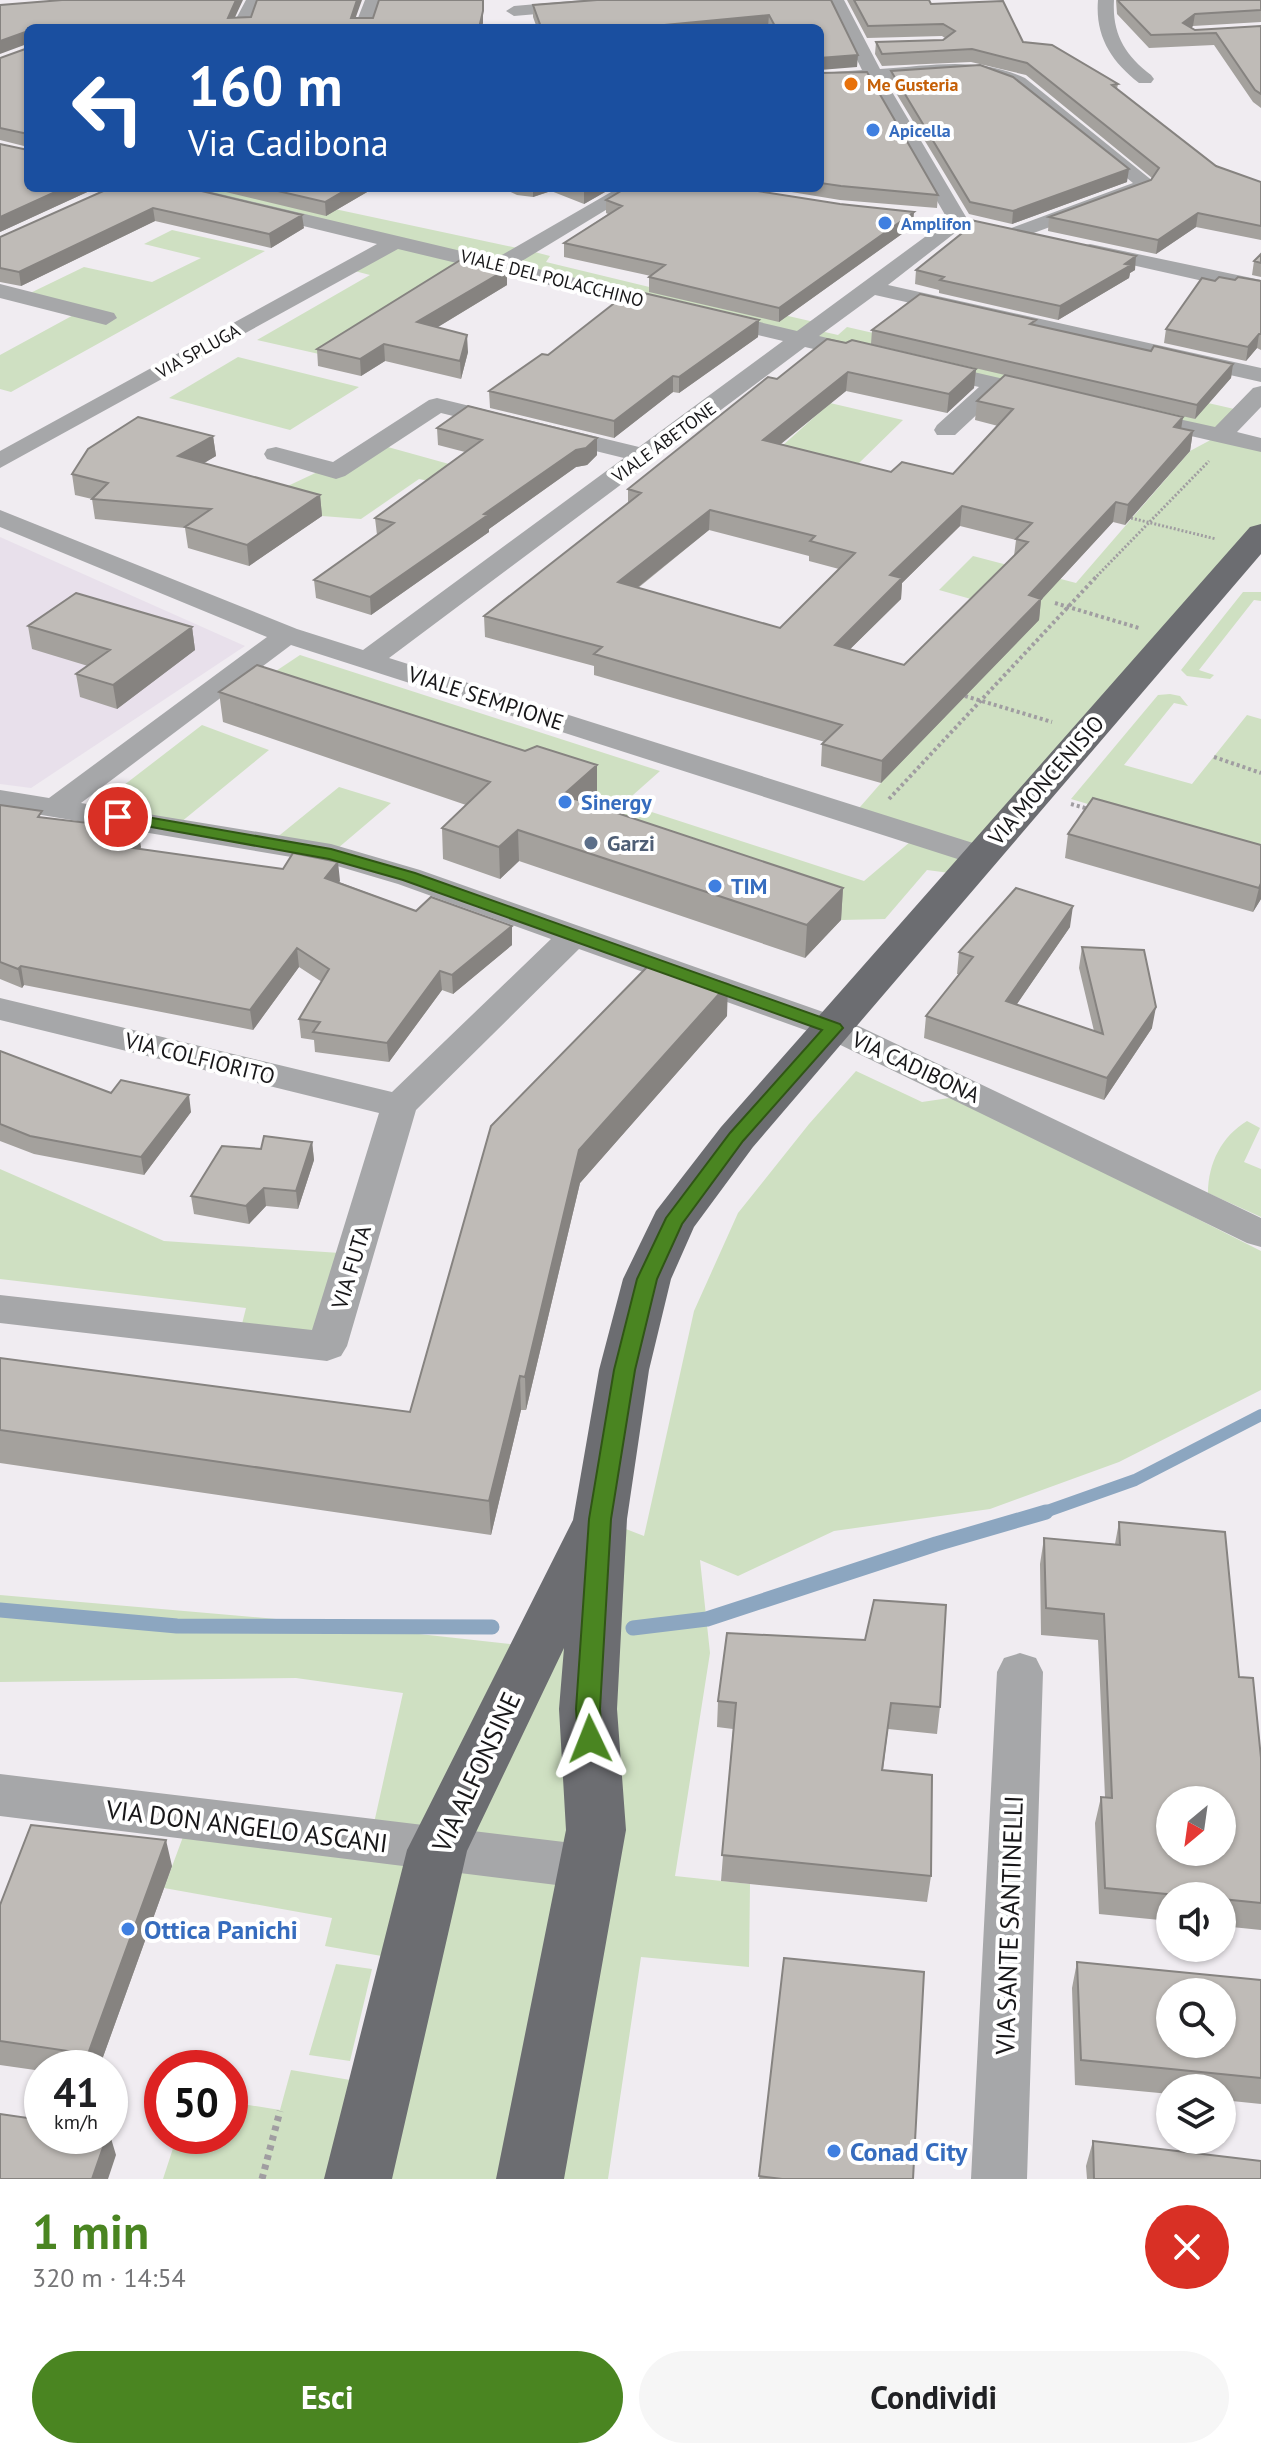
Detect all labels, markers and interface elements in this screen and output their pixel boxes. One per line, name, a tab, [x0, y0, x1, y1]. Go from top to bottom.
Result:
text: 160 m	[188, 49, 343, 121]
icon: left	[56, 56, 160, 160]
place label: Me Gusteria	[867, 73, 959, 96]
marker: Me Gusteria	[842, 75, 860, 93]
text: Via Cadibona	[188, 119, 389, 166]
place label: Apicella	[889, 119, 951, 142]
marker: Apicella	[864, 121, 882, 139]
place label: Amplifon	[901, 212, 971, 235]
marker: Amplifon	[876, 214, 894, 232]
street label: VIALE DEL POLACCHINO	[457, 244, 646, 312]
street label: VIA SPLUGA	[151, 318, 244, 384]
street label: VIALE ABETONE	[607, 397, 721, 488]
street label: VIALE SEMPIONE	[404, 659, 567, 736]
street label: VIA MONCENISIO	[981, 709, 1110, 851]
pin	[84, 783, 152, 851]
place label: Sinergy	[581, 788, 652, 816]
marker: Sinergy	[556, 793, 574, 811]
icon: arrive	[96, 795, 140, 839]
place label: Garzi	[607, 829, 655, 857]
marker: Garzi	[582, 834, 600, 852]
place label: TIM	[731, 872, 767, 900]
marker: TIM	[706, 877, 724, 895]
street label: VIA CADIBONA	[847, 1025, 985, 1109]
street label: VIA COLFIORITO	[121, 1026, 278, 1090]
street label: VIA FUTA	[325, 1222, 377, 1313]
street label: VIA ALFONSINE	[424, 1687, 527, 1858]
position arrow	[548, 1697, 632, 1781]
north arrow	[1156, 1786, 1236, 1866]
map controls	[1156, 1786, 1236, 2154]
street label: VIA DON ANGELO ASCANI	[103, 1792, 390, 1860]
street label: VIA SANTE SANTINELLI	[988, 1795, 1030, 2056]
button: sound	[1156, 1882, 1236, 1962]
place label: Ottica Panichi	[144, 1913, 298, 1946]
marker: Ottica Panichi	[119, 1920, 137, 1938]
button: search	[1156, 1978, 1236, 2058]
speed limit sign: 50	[144, 2050, 248, 2154]
text: 41	[53, 2066, 99, 2118]
button: layers	[1156, 2074, 1236, 2154]
text: km/h	[54, 2109, 98, 2135]
place label: Conad City	[850, 2135, 968, 2168]
marker: Conad City	[825, 2142, 843, 2160]
text: 1 min	[32, 2200, 149, 2262]
button: close	[1145, 2205, 1229, 2289]
text: 320 m · 14:54	[32, 2261, 186, 2294]
button: Esci	[32, 2351, 623, 2443]
button: Condividi	[639, 2351, 1229, 2443]

